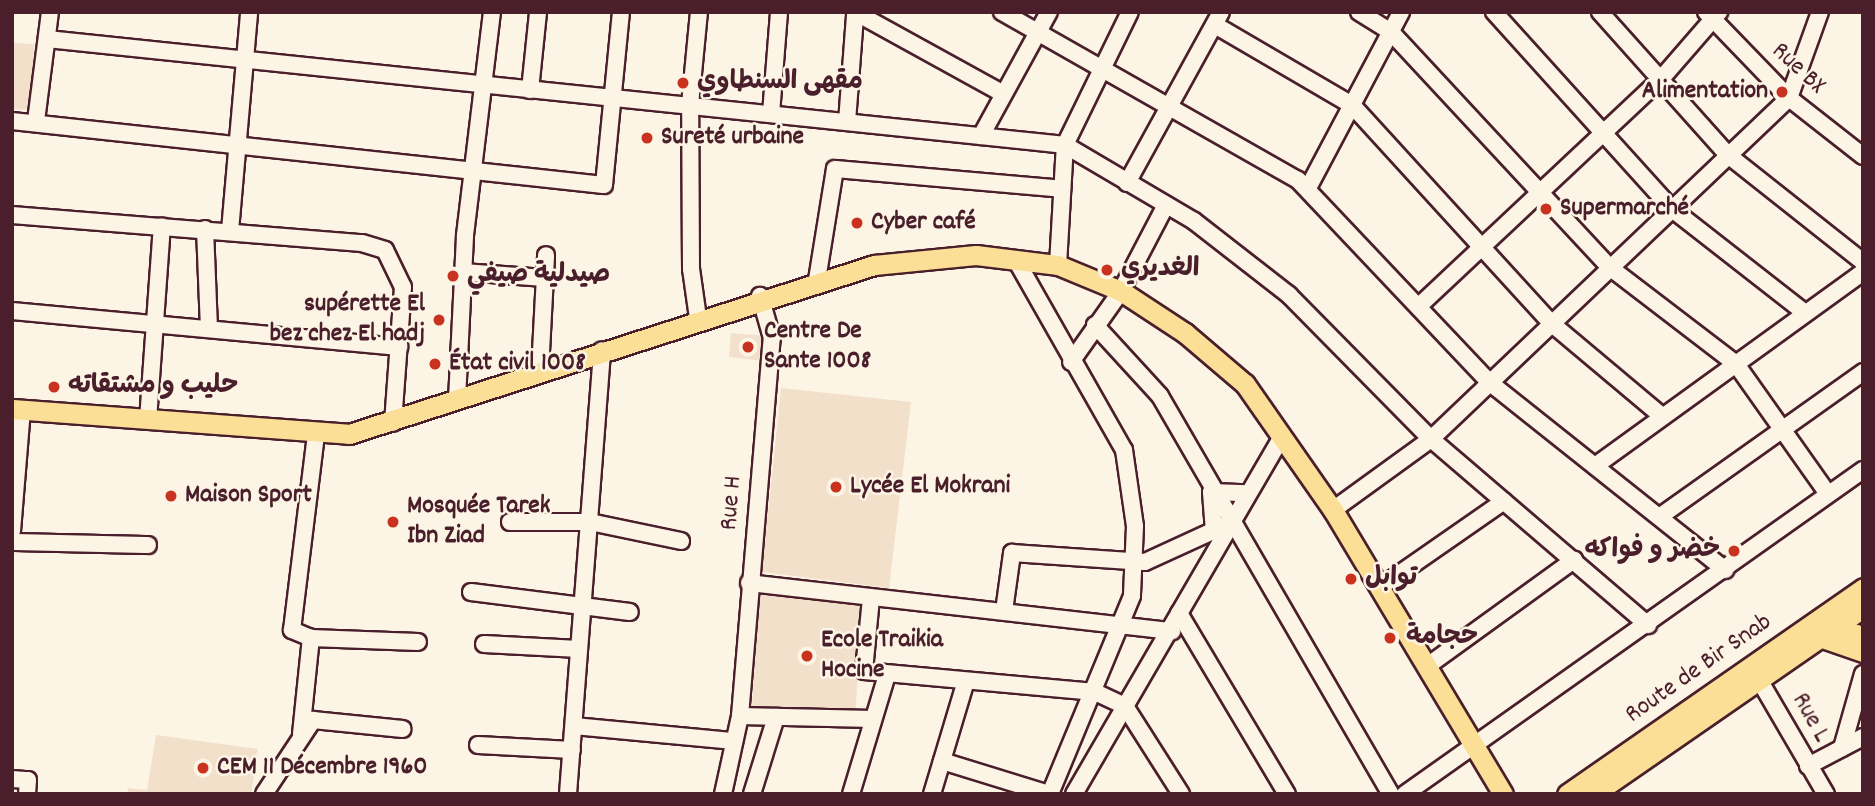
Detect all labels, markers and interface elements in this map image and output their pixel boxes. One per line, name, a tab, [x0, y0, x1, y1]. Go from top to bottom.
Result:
street label: Rue BX	[1764, 36, 1832, 102]
place label: مقهى السنطاوي	[697, 67, 863, 99]
marker: مقهى السنطاوي	[675, 75, 691, 91]
place label: Alimentation	[1642, 76, 1768, 108]
marker: Alimentation	[1774, 84, 1790, 100]
place label: Sureté urbaine	[661, 122, 804, 154]
marker: Sureté urbaine	[639, 130, 655, 146]
place label: Supermarché	[1560, 193, 1689, 225]
marker: Supermarché	[1538, 201, 1554, 217]
place label: Cyber café	[871, 207, 976, 239]
marker: Cyber café	[849, 215, 865, 231]
place label: الغديري	[1121, 254, 1199, 286]
place label: صيدلية صيفي	[467, 260, 610, 292]
marker: الغديري	[1099, 262, 1115, 278]
marker: صيدلية صيفي	[445, 268, 461, 284]
place label: supérette El bez chez El hadj	[270, 289, 425, 350]
marker: supérette El bez chez El hadj	[431, 312, 447, 328]
place label: Centre De Sante 1008	[764, 316, 871, 378]
marker: Centre De Sante 1008	[738, 337, 758, 357]
place label: État civil 1008	[449, 348, 586, 380]
marker: État civil 1008	[427, 356, 443, 372]
place label: حليب و مشتقاته	[68, 371, 238, 403]
marker: حليب و مشتقاته	[46, 379, 62, 395]
place label: Lycée El Mokrani	[850, 471, 1010, 503]
street label: Rue H	[714, 474, 750, 532]
marker: Lycée El Mokrani	[828, 479, 844, 495]
place label: Maison Sport	[185, 480, 312, 512]
marker: Maison Sport	[163, 488, 179, 504]
place label: Mosquée Tarek Ibn Ziad	[407, 491, 550, 552]
marker: Mosquée Tarek Ibn Ziad	[385, 514, 401, 530]
place label: خضر و فواكه	[1585, 535, 1720, 567]
marker: خضر و فواكه	[1726, 543, 1742, 559]
place label: توابل	[1365, 563, 1417, 595]
marker: توابل	[1343, 571, 1359, 587]
street label: Route de Bir Snab	[1620, 607, 1778, 731]
place label: حجامة	[1406, 622, 1478, 654]
place label: Ecole Traikia Hocine	[821, 625, 943, 686]
marker: حجامة	[1380, 628, 1400, 648]
marker: Ecole Traikia Hocine	[799, 648, 815, 664]
street label: Rue L	[1784, 688, 1836, 748]
place label: CEM 11 Décembre 1960	[217, 752, 427, 784]
marker: CEM 11 Décembre 1960	[195, 760, 211, 776]

